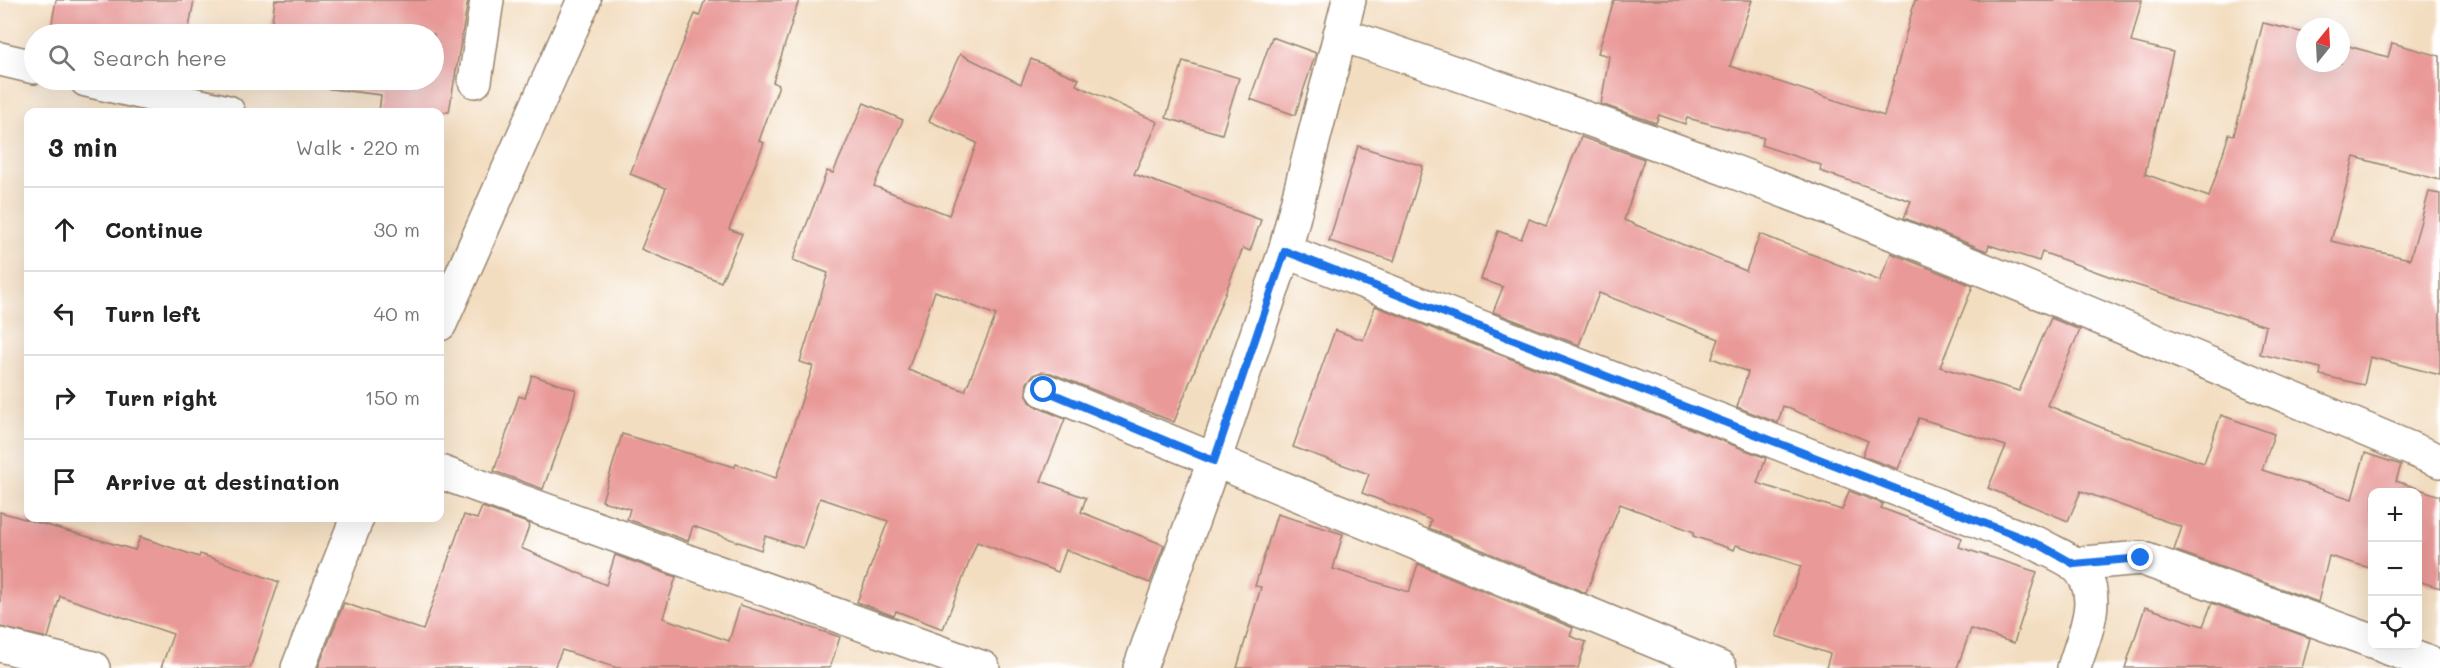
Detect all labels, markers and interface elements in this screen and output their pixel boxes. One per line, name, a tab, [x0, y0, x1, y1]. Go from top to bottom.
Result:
north arrow	[2296, 18, 2350, 72]
search box	[24, 24, 444, 90]
icon: search	[45, 41, 78, 74]
text: Search here	[93, 43, 227, 72]
text: 3 min	[48, 130, 117, 164]
text: Walk · 220 m	[296, 134, 420, 160]
icon: ahead	[48, 213, 81, 246]
text: Continue	[105, 215, 203, 244]
text: 30 m	[374, 216, 420, 242]
icon: left	[48, 297, 81, 330]
text: Turn left	[105, 299, 201, 328]
text: 40 m	[374, 300, 420, 326]
route start	[1030, 376, 1056, 402]
icon: right	[48, 381, 81, 414]
text: Turn right	[105, 383, 217, 412]
text: 150 m	[365, 384, 420, 410]
icon: arrive	[48, 465, 81, 498]
text: Arrive at destination	[105, 467, 340, 496]
map controls	[2368, 488, 2422, 650]
button: +	[2368, 488, 2422, 542]
button: −	[2368, 542, 2422, 596]
route end	[2127, 544, 2153, 570]
button: locate	[2368, 596, 2422, 650]

